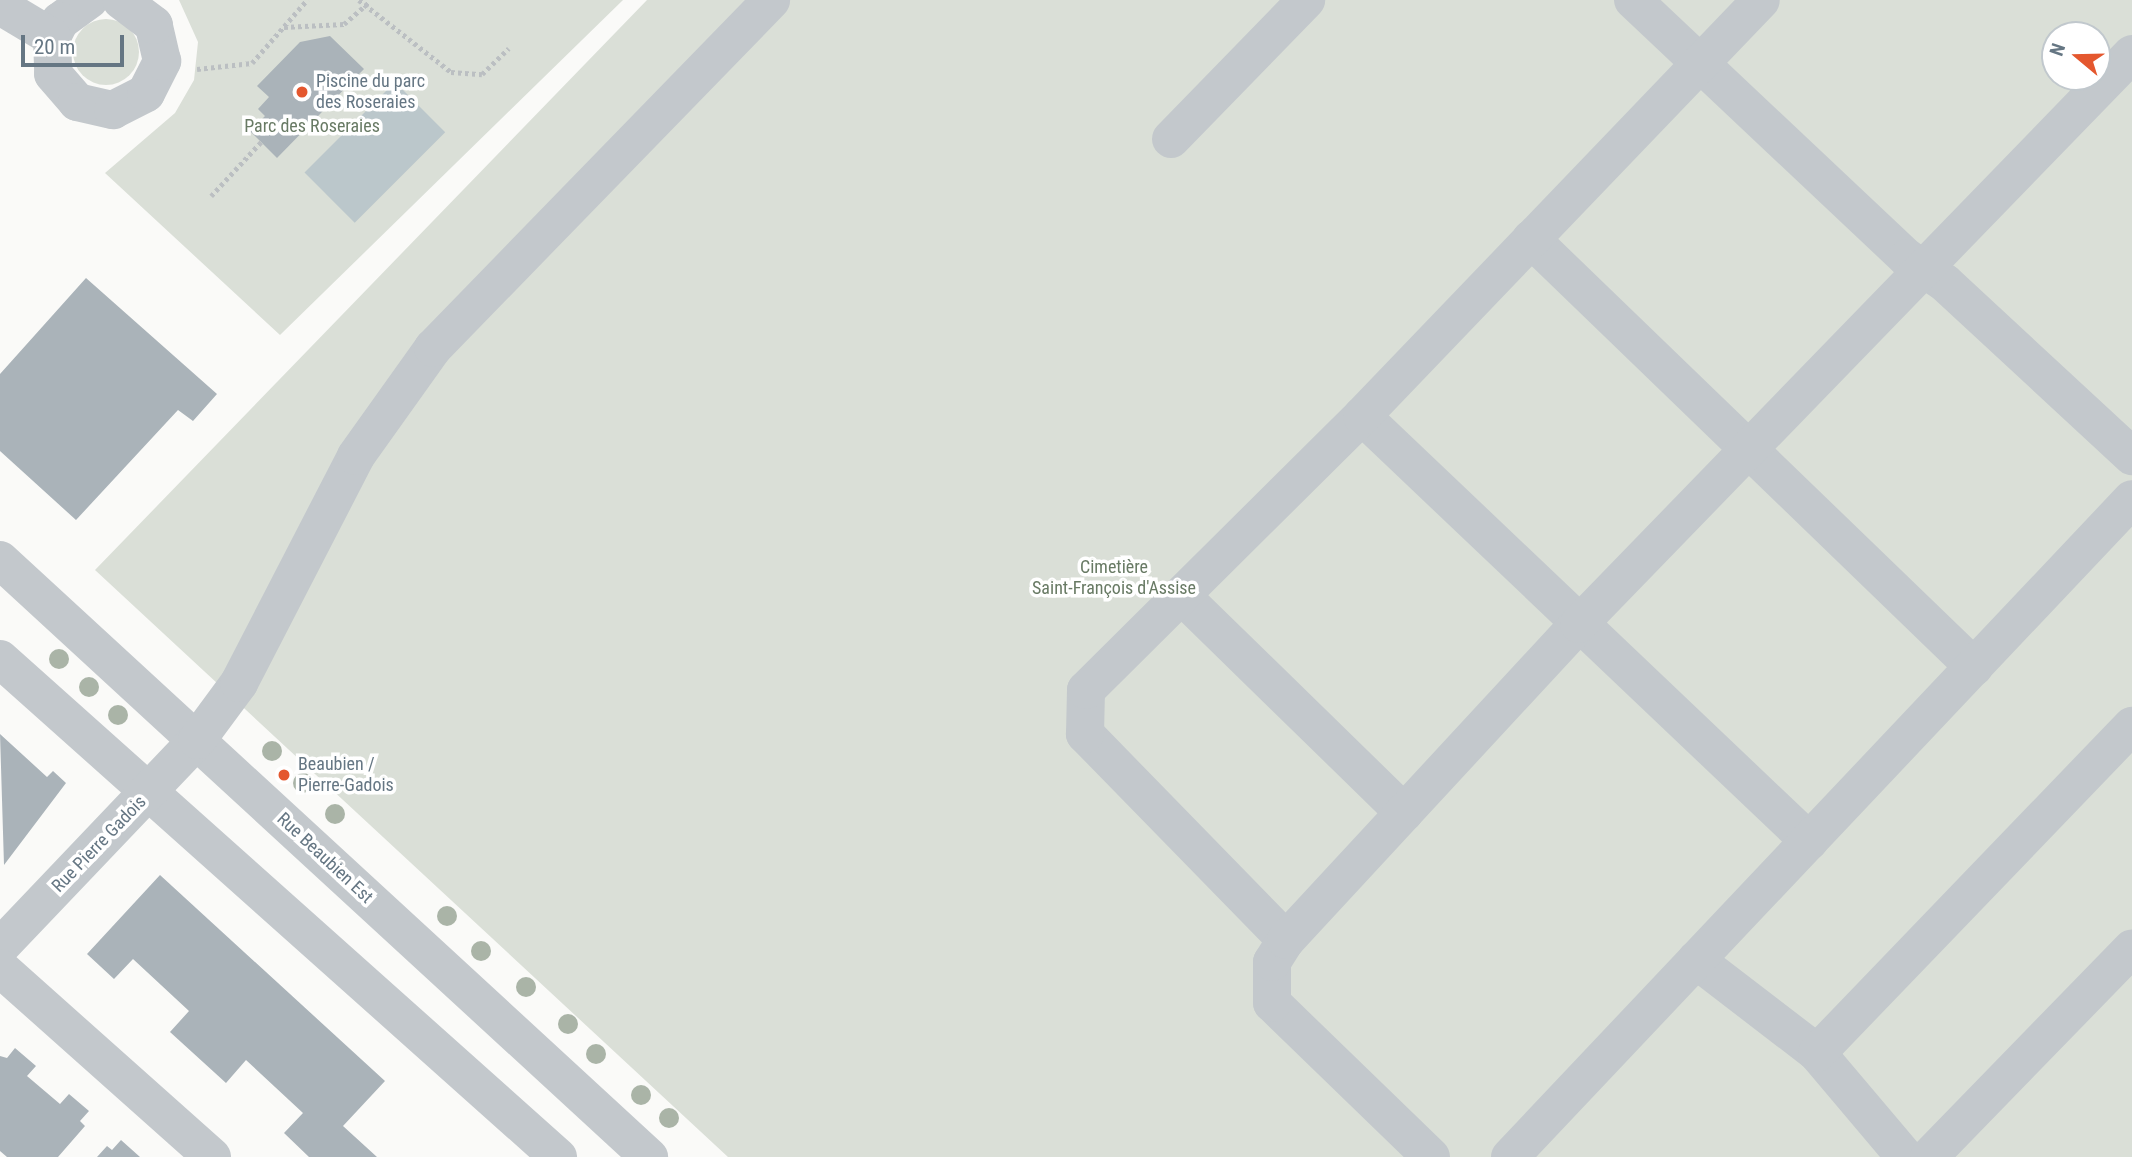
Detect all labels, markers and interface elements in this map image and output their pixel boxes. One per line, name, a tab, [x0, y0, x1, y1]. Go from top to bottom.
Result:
scale bar	[24, 21, 128, 65]
north arrow	[2041, 21, 2111, 91]
text: 20 m	[34, 35, 75, 59]
text: N	[2045, 40, 2070, 59]
place label: Piscine du parc des Roseraies	[316, 71, 425, 114]
marker: Piscine du parc des Roseraies	[294, 84, 310, 100]
park label: Parc des Roseraies	[244, 115, 380, 137]
park label: Cimetière Saint-François d'Assise	[1032, 557, 1196, 600]
place label: Beaubien / Pierre-Gadois	[298, 754, 394, 796]
marker: Beaubien / Pierre-Gadois	[276, 767, 292, 783]
street label: Rue Pierre Gadois	[47, 791, 151, 897]
street label: Rue Beaubien Est	[273, 808, 377, 908]

